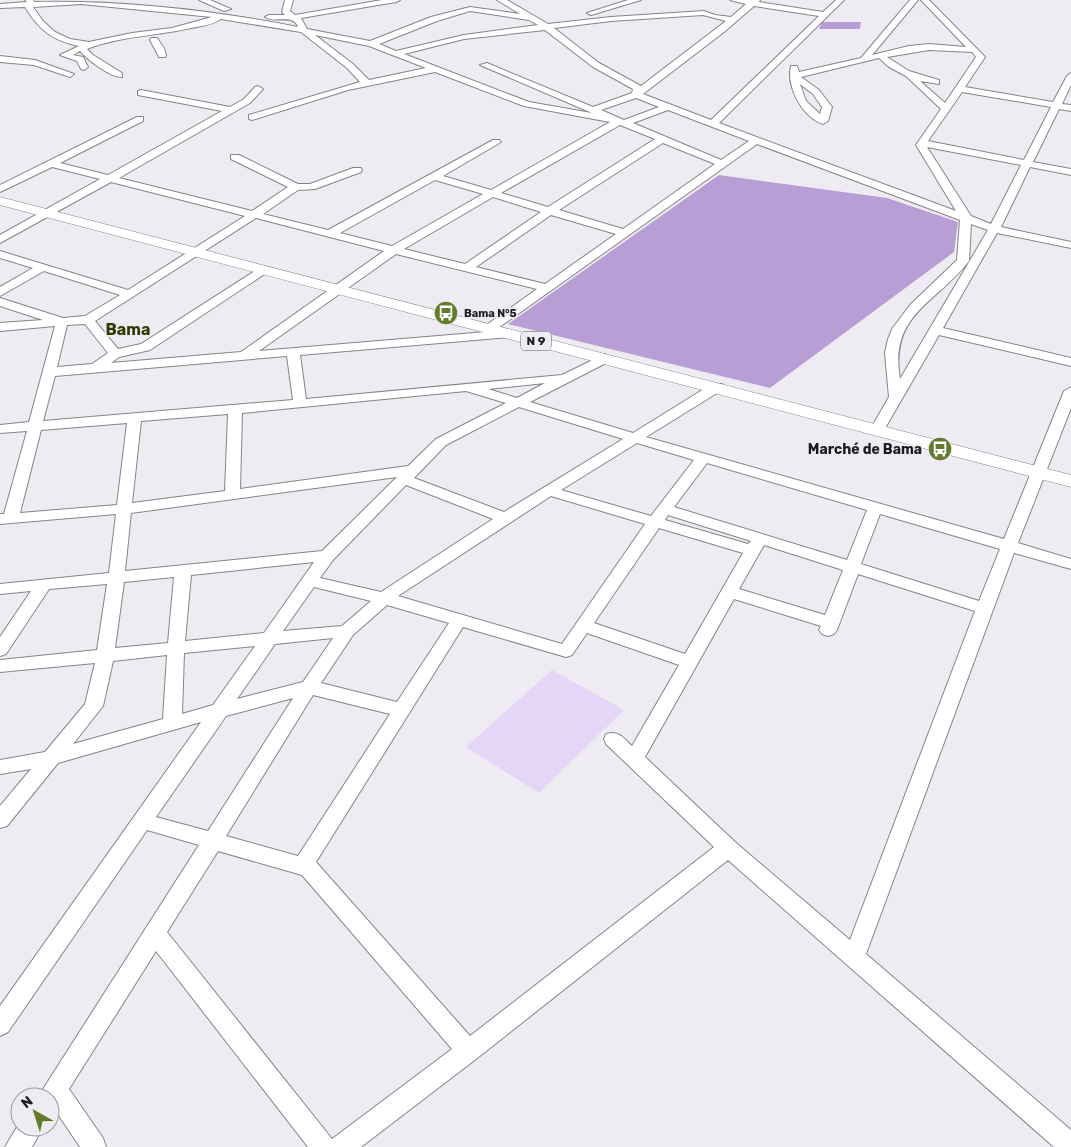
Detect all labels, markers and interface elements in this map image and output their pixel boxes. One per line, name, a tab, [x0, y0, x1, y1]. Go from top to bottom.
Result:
bus stop icon: Bama N°5	[433, 300, 459, 326]
place label: Bama N°5	[464, 307, 517, 320]
district label: Bama	[106, 320, 150, 339]
road number: N 9	[521, 332, 551, 351]
bus stop icon: Marché de Bama	[927, 436, 953, 462]
place label: Marché de Bama	[808, 441, 922, 458]
north arrow	[10, 1087, 60, 1137]
text: N	[18, 1093, 36, 1112]

